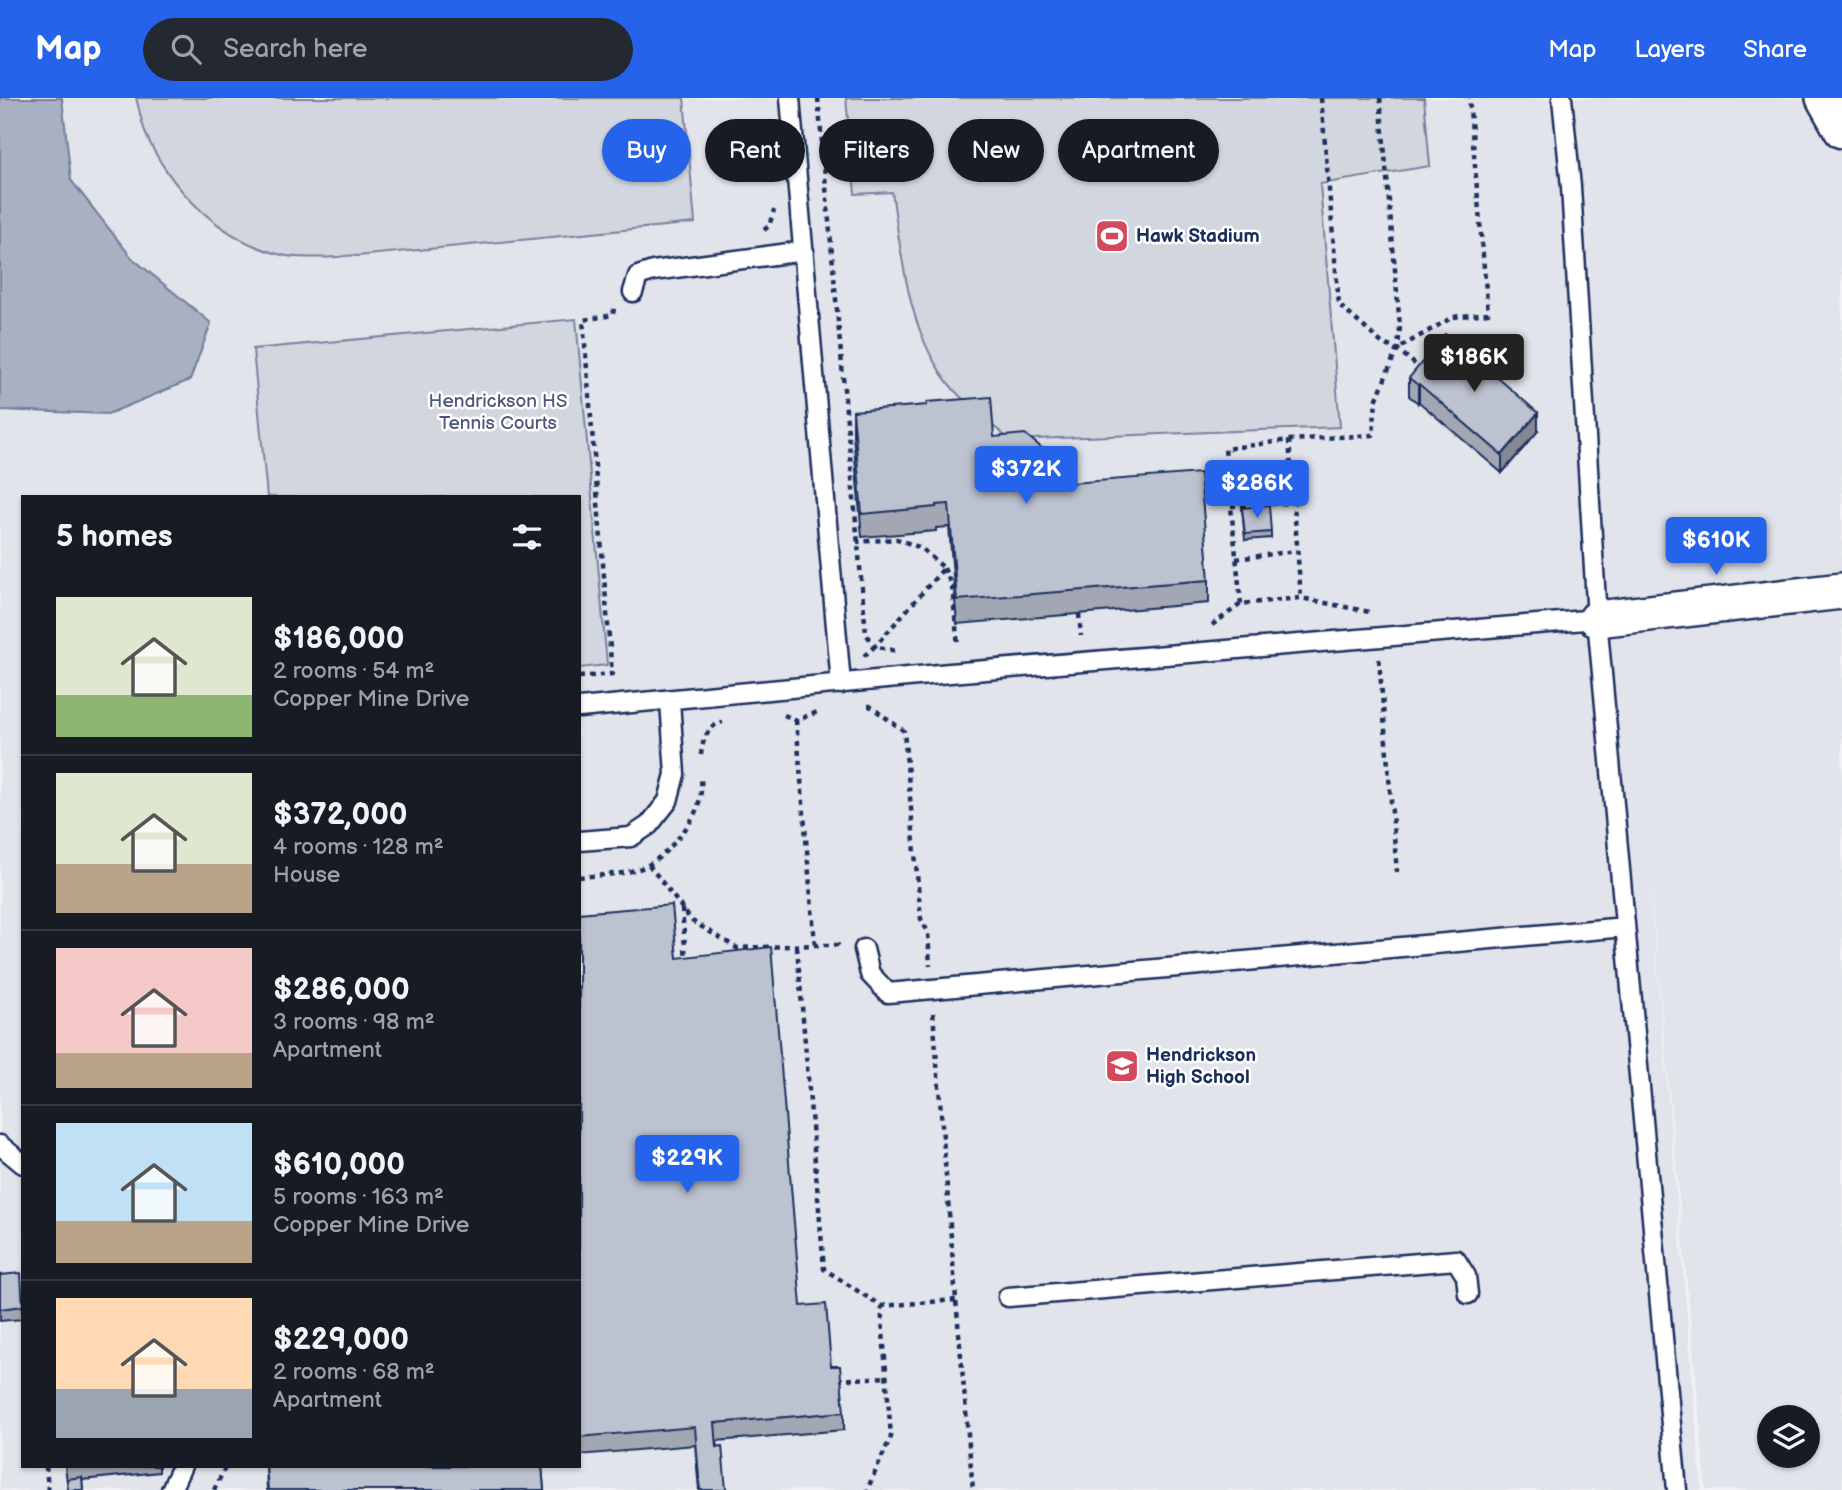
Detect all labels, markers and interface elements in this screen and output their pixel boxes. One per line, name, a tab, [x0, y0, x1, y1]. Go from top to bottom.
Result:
search box	[143, 18, 633, 81]
text: Map	[35, 29, 101, 69]
icon: search	[167, 30, 205, 68]
text: Search here	[223, 34, 367, 65]
text: Map	[1548, 35, 1596, 64]
text: Layers	[1634, 35, 1705, 64]
text: Share	[1743, 35, 1807, 64]
chip: Buy	[602, 119, 691, 182]
chip: Rent	[705, 119, 805, 182]
chip: Filters	[819, 119, 934, 182]
chip: New	[948, 119, 1044, 182]
chip: Apartment	[1058, 119, 1219, 182]
sports icon: Hawk Stadium	[1093, 217, 1131, 255]
place label: Hawk Stadium	[1136, 225, 1260, 248]
pin: $186K	[1425, 334, 1523, 394]
text: $186K	[1440, 343, 1508, 371]
park label: Hendrickson HS Tennis Courts	[429, 390, 567, 435]
pin: $372K	[977, 446, 1075, 506]
text: $372K	[991, 455, 1061, 483]
pin: $286K	[1208, 460, 1306, 520]
text: $286K	[1221, 469, 1293, 497]
icon: filters	[508, 518, 546, 556]
pin: $610K	[1667, 518, 1765, 577]
text: 5 homes	[56, 519, 173, 555]
text: $610K	[1682, 526, 1750, 554]
text: $186,000	[273, 621, 404, 657]
icon: home	[112, 625, 196, 709]
text: 2 rooms · 54 m²	[273, 657, 435, 685]
text: Copper Mine Drive	[273, 685, 469, 713]
text: $372,000	[273, 797, 408, 833]
icon: home	[112, 801, 196, 885]
text: 4 rooms · 128 m²	[273, 833, 444, 861]
text: House	[273, 861, 340, 889]
text: $286,000	[273, 972, 410, 1008]
icon: home	[112, 976, 196, 1060]
text: 3 rooms · 98 m²	[273, 1008, 435, 1036]
text: Apartment	[273, 1036, 382, 1064]
place label: Hendrickson High School	[1146, 1044, 1256, 1089]
school or university icon: Hendrickson High School	[1103, 1047, 1141, 1085]
pin: $229K	[638, 1136, 736, 1195]
text: $229K	[651, 1144, 723, 1172]
text: $610,000	[273, 1147, 405, 1183]
icon: home	[112, 1151, 196, 1235]
text: 5 rooms · 163 m²	[273, 1183, 444, 1211]
text: Copper Mine Drive	[273, 1211, 469, 1239]
text: $229,000	[273, 1322, 409, 1358]
icon: home	[112, 1326, 196, 1410]
text: 2 rooms · 68 m²	[273, 1358, 435, 1386]
text: Apartment	[273, 1386, 382, 1414]
map controls	[1757, 1405, 1820, 1468]
button: layers	[1757, 1405, 1820, 1468]

